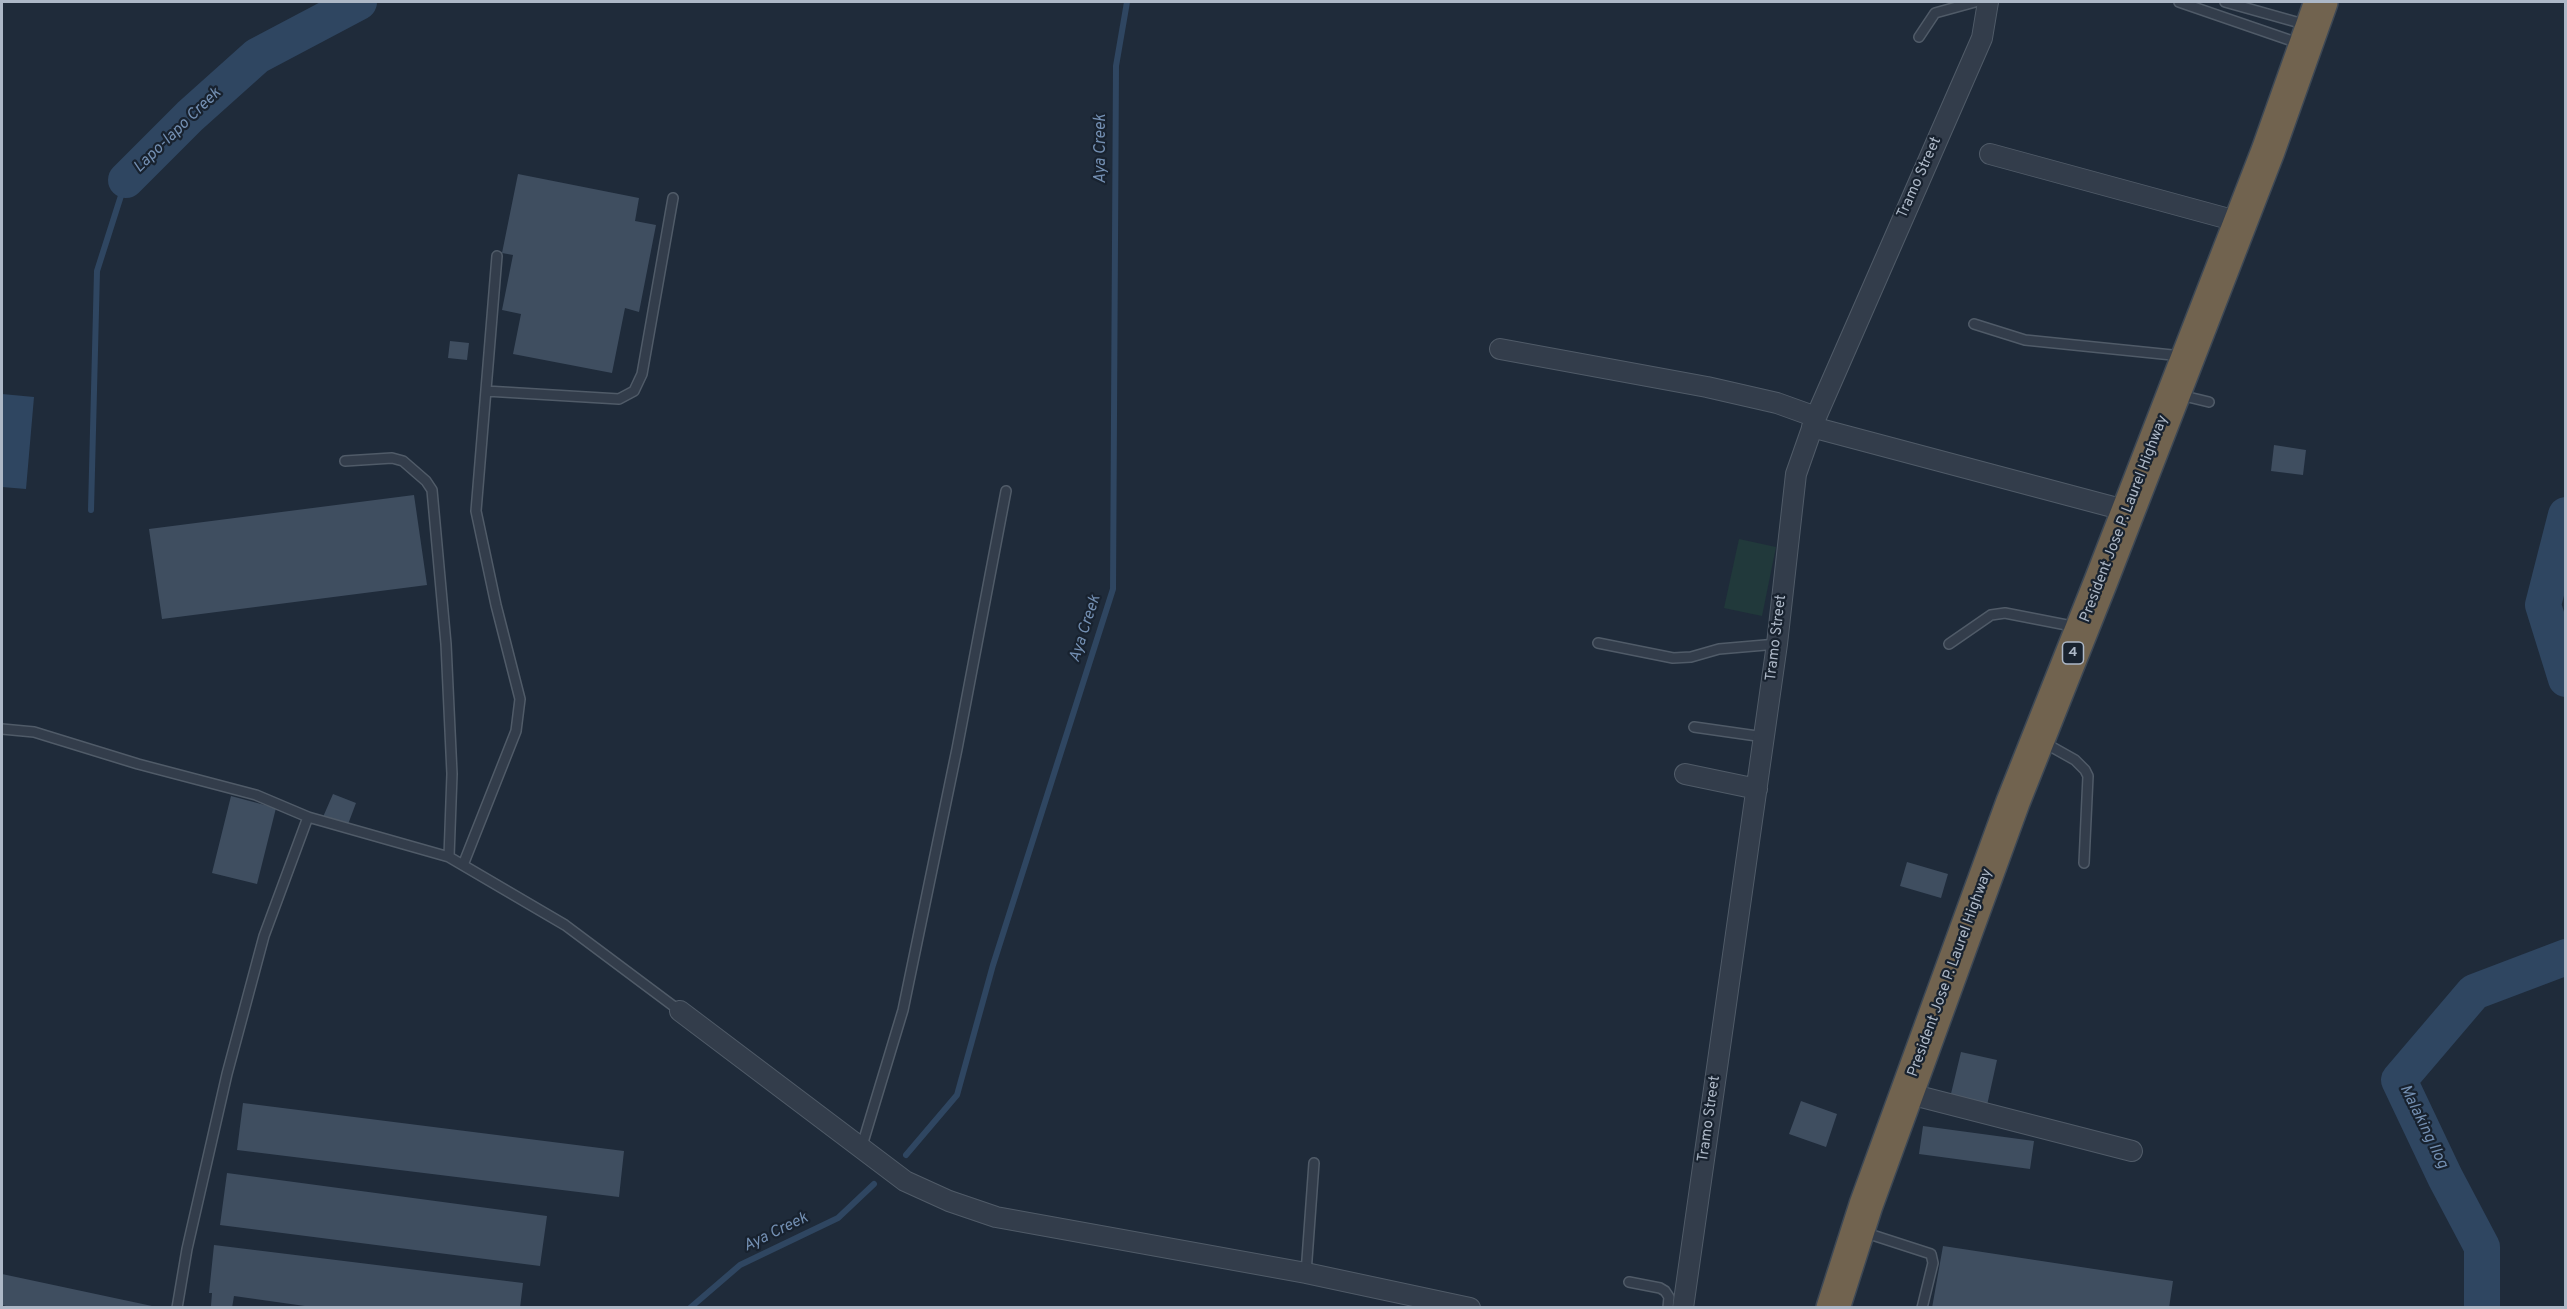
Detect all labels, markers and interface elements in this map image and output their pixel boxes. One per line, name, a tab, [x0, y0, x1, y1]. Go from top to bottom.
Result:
water label: Lapo-lapo Creek	[130, 84, 226, 178]
water label: Aya Creek	[1092, 114, 1112, 184]
street label: Tramo Street	[1894, 135, 1946, 221]
street label: President Jose P. Laurel Highway	[2077, 413, 2173, 625]
water label: Aya Creek	[1066, 593, 1106, 665]
street label: Tramo Street	[1763, 594, 1791, 682]
road number: 4	[2062, 642, 2084, 664]
street label: President Jose P. Laurel Highway	[1905, 866, 1997, 1080]
street label: Tramo Street	[1695, 1075, 1725, 1163]
water label: Malaking Ilog	[2394, 1082, 2452, 1172]
water label: Aya Creek	[741, 1209, 811, 1257]

